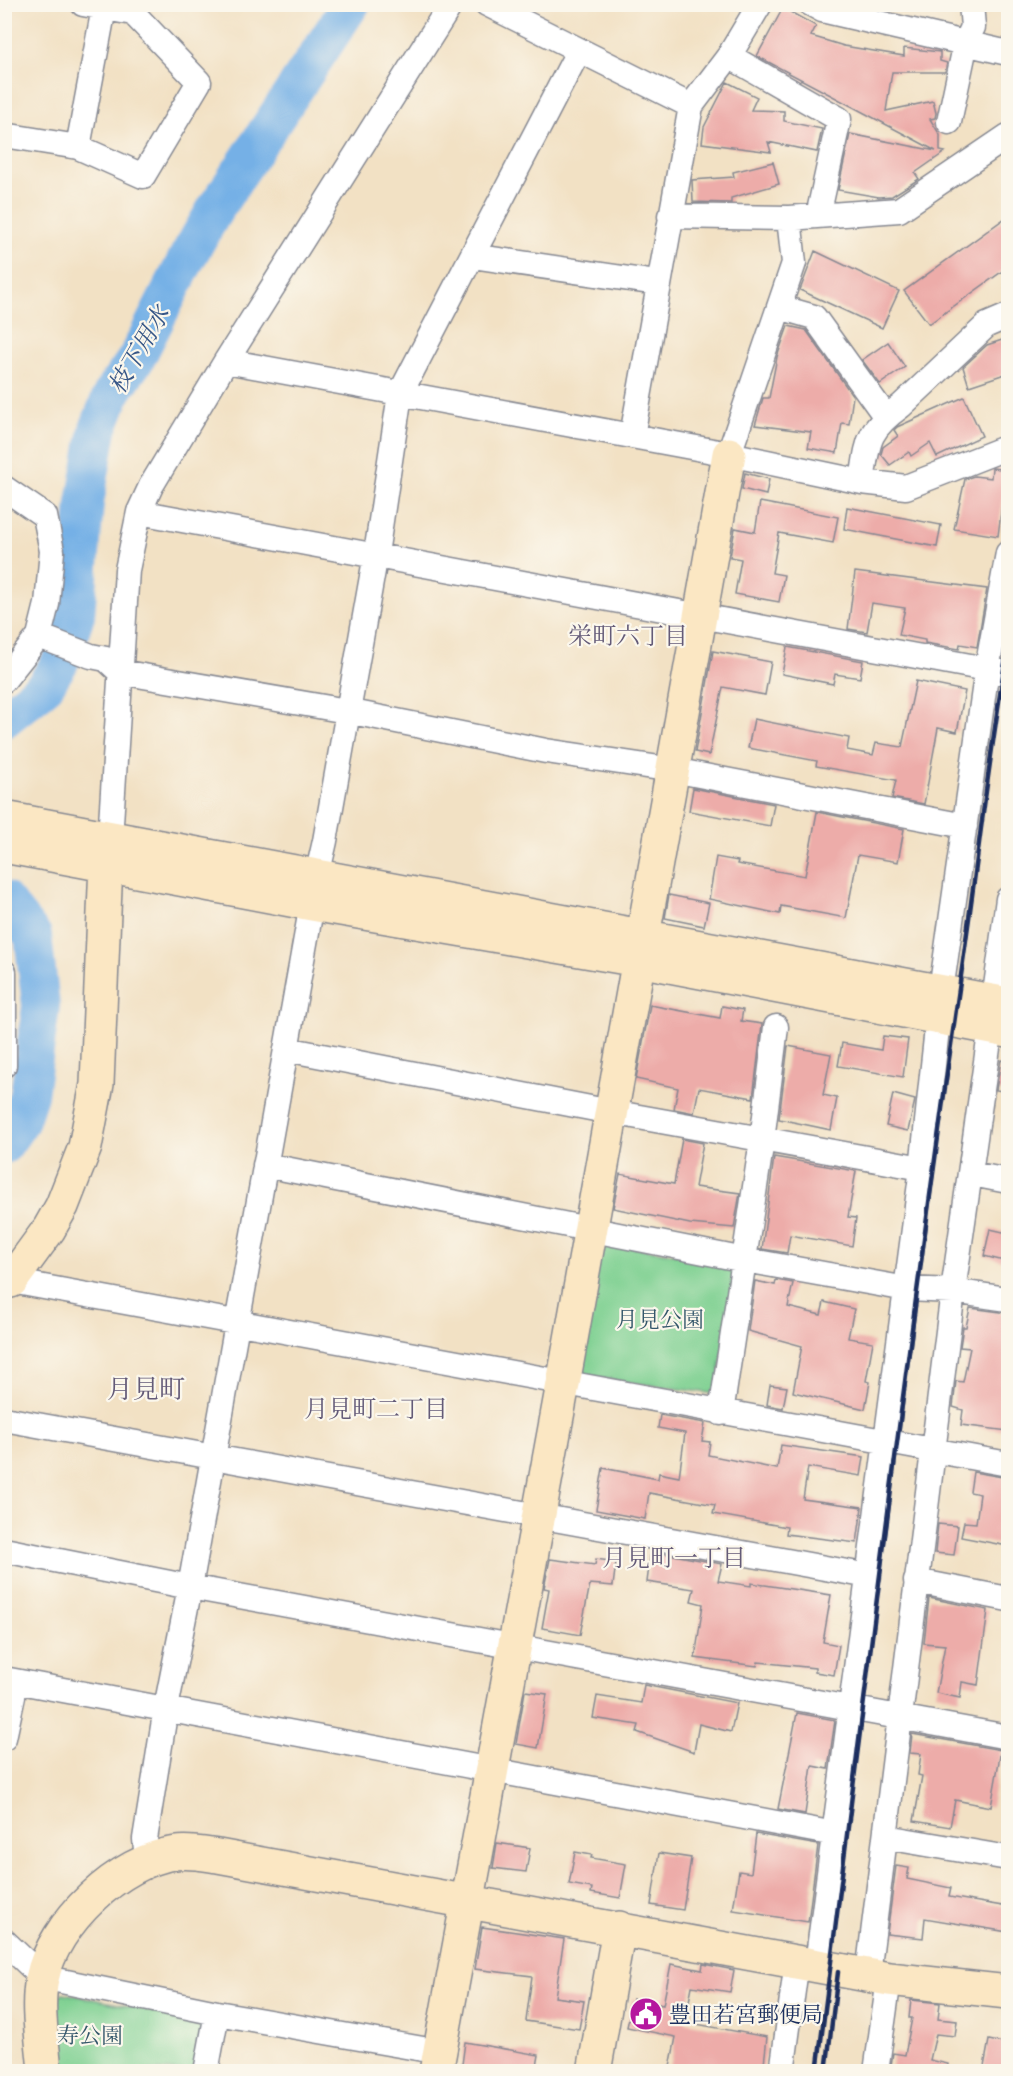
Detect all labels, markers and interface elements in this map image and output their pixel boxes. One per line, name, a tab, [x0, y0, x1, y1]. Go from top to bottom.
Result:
water label: 枝下用水	[102, 299, 177, 399]
district label: 栄町六丁目	[568, 621, 688, 651]
park label: 月見公園	[616, 1306, 704, 1333]
district label: 月見町	[107, 1373, 185, 1405]
district label: 月見町二丁目	[304, 1394, 448, 1424]
district label: 月見町一丁目	[602, 1543, 746, 1573]
public building icon: 豊田若宮郵便局	[628, 1996, 664, 2032]
place label: 豊田若宮郵便局	[669, 2001, 823, 2028]
park label: 寿公園	[57, 2022, 123, 2049]

